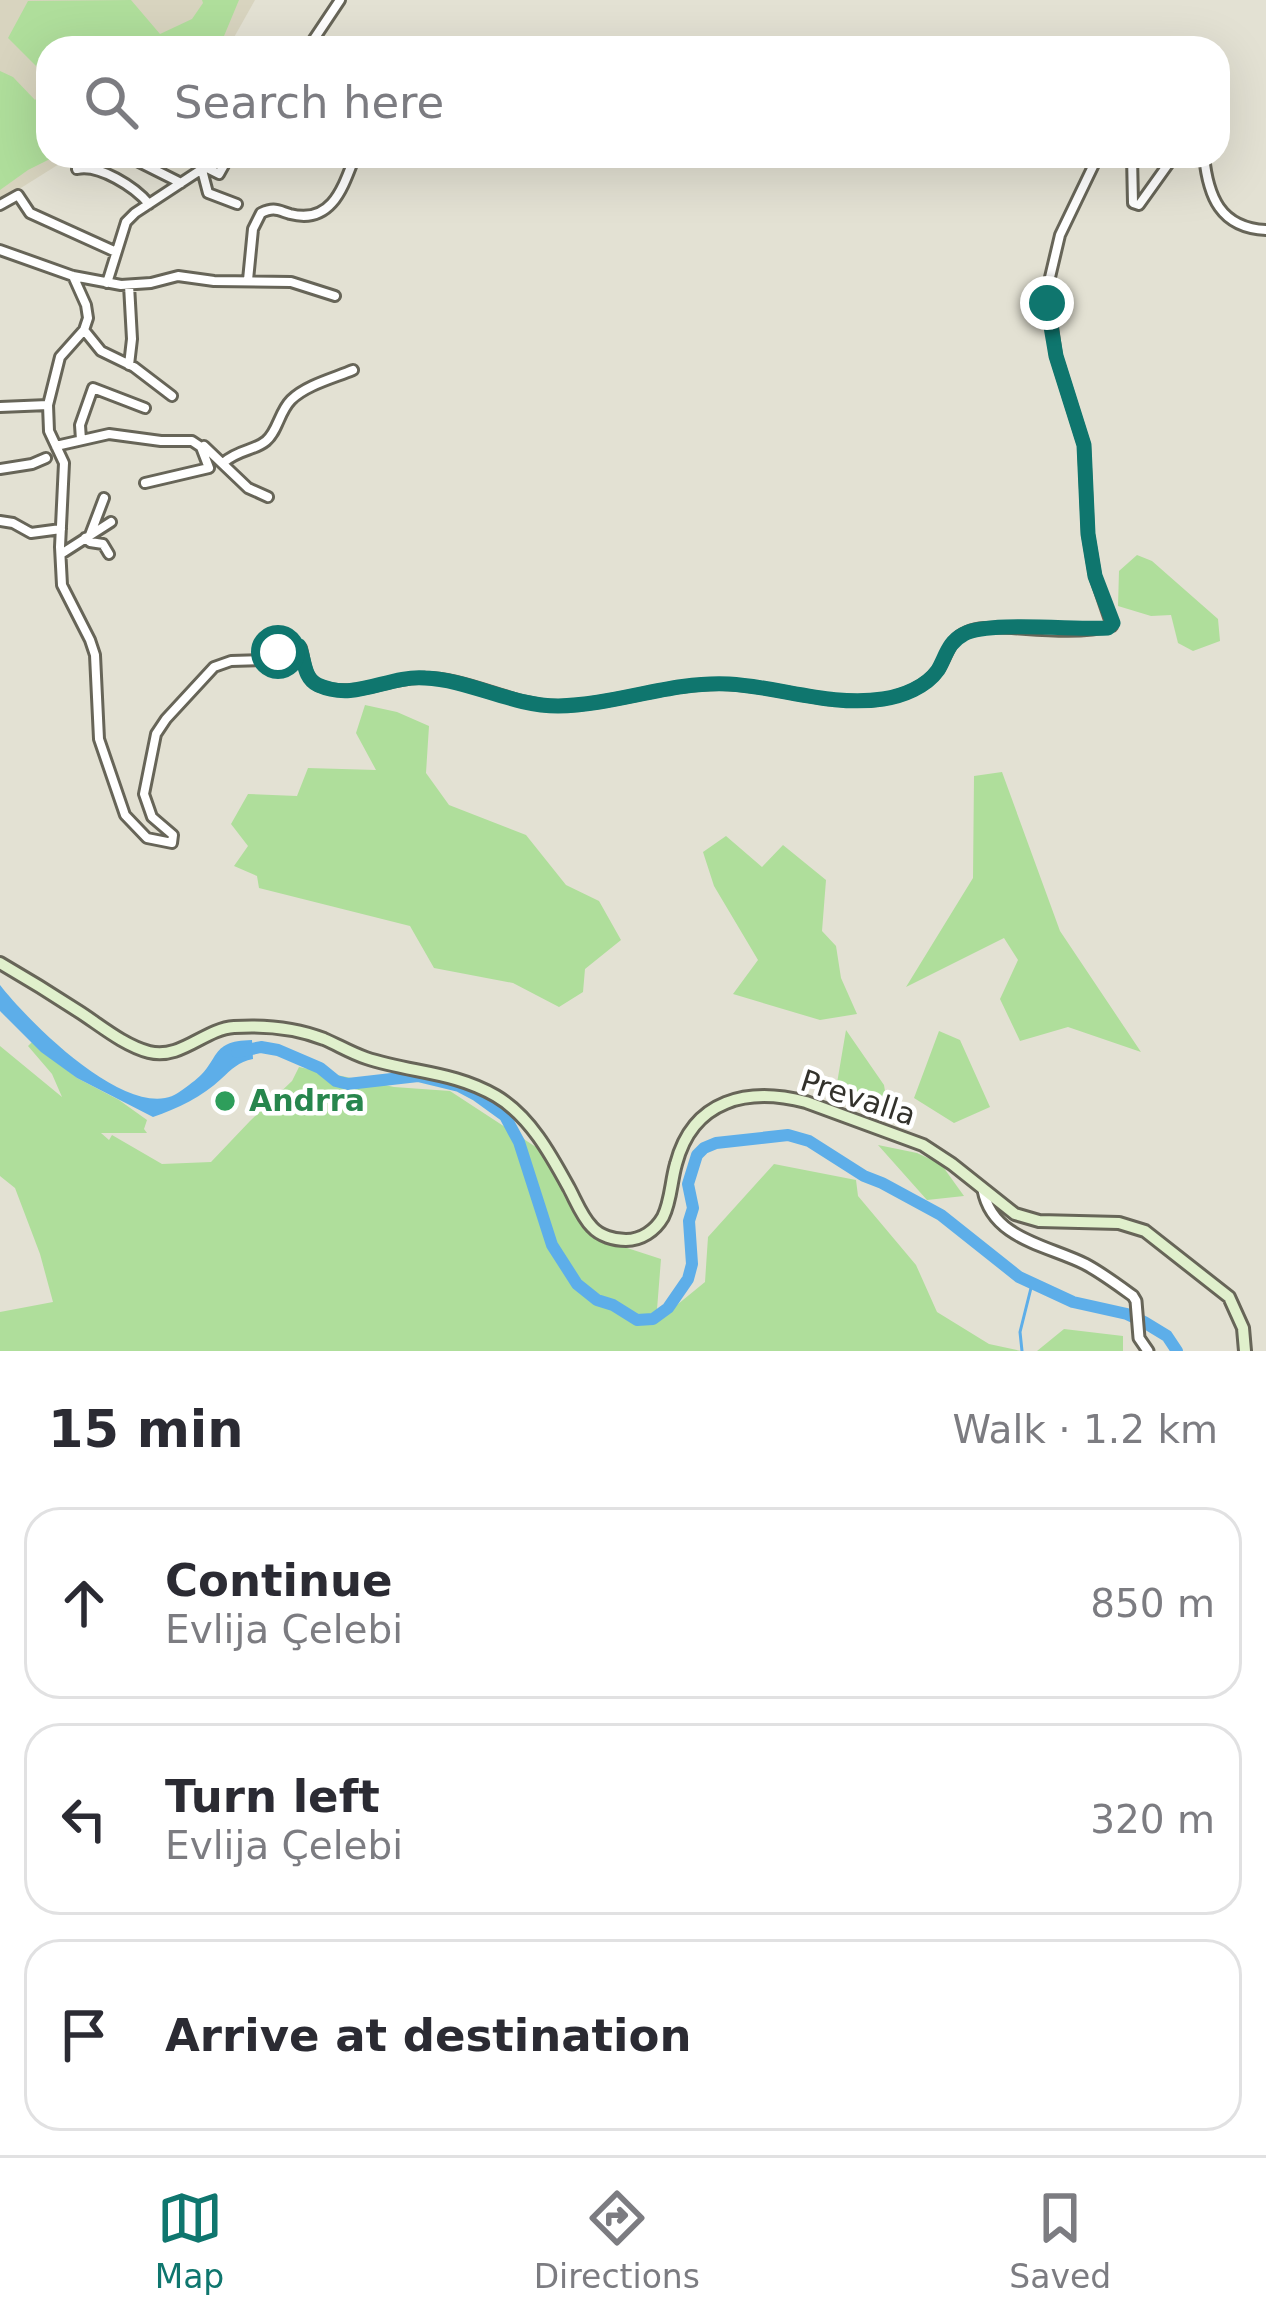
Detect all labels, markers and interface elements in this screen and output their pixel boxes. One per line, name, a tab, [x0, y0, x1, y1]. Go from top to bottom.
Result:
search box	[36, 36, 1230, 168]
icon: search	[78, 69, 144, 135]
text: Search here	[174, 76, 444, 129]
route end	[1020, 276, 1074, 330]
route start	[251, 625, 305, 679]
street label: Prevalla	[796, 1063, 920, 1133]
place label: Andrra	[249, 1083, 365, 1118]
marker: Andrra	[212, 1088, 238, 1114]
text: 15 min	[48, 1400, 244, 1459]
text: Walk · 1.2 km	[952, 1407, 1218, 1452]
text: Continue	[165, 1554, 393, 1607]
icon: ahead	[51, 1570, 117, 1636]
text: 850 m	[1090, 1581, 1215, 1626]
text: Evlija Çelebi	[165, 1607, 403, 1652]
text: Turn left	[165, 1770, 380, 1823]
icon: left	[51, 1786, 117, 1852]
text: 320 m	[1090, 1797, 1215, 1842]
text: Evlija Çelebi	[165, 1823, 403, 1868]
icon: arrive	[51, 2002, 117, 2068]
text: Arrive at destination	[165, 2009, 691, 2062]
tab: Map	[155, 2185, 224, 2296]
tab: Directions	[534, 2185, 700, 2296]
tab: Saved	[1009, 2185, 1111, 2296]

